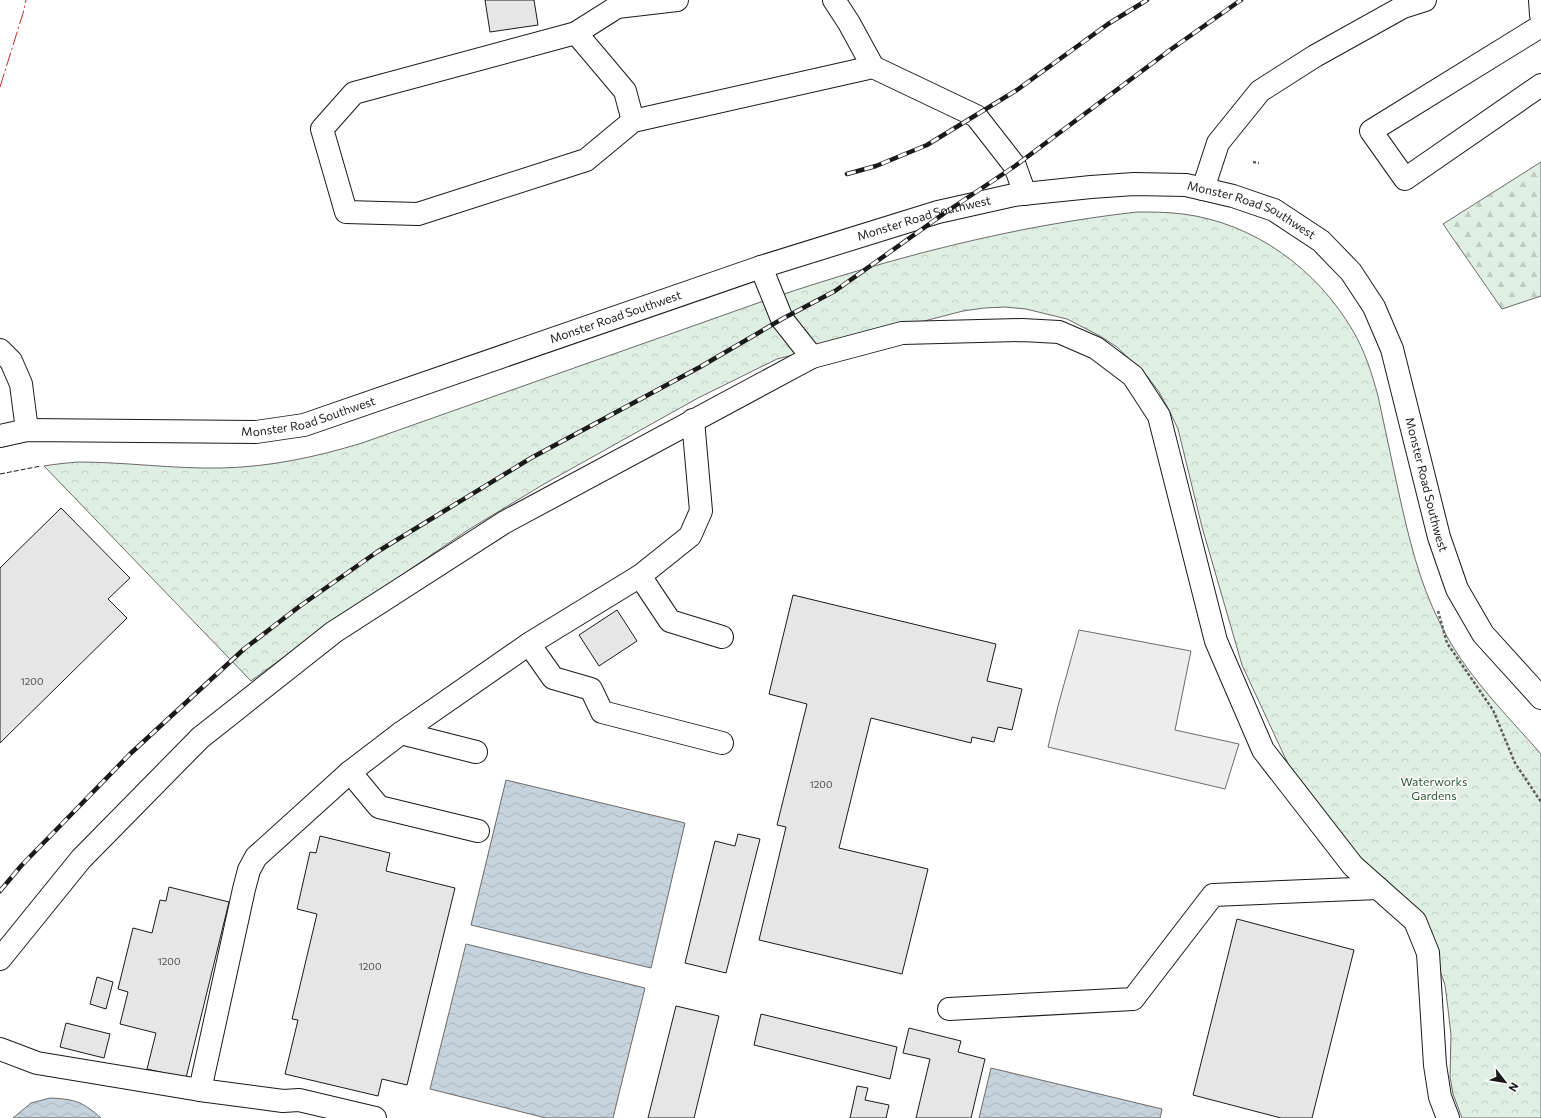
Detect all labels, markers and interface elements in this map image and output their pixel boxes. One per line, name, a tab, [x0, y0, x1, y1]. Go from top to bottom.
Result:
street label: Monster Road Southwest	[1186, 178, 1319, 242]
street label: Monster Road Southwest	[855, 192, 992, 243]
street label: Monster Road Southwest	[548, 287, 683, 345]
street label: Monster Road Southwest	[241, 393, 377, 438]
street label: Monster Road Southwest	[1403, 416, 1452, 553]
house number: 1200	[21, 675, 43, 687]
park label: Waterworks Gardens	[1400, 774, 1468, 802]
house number: 1200	[810, 778, 832, 790]
house number: 1200	[158, 955, 180, 967]
house number: 1200	[359, 960, 381, 972]
north arrow	[1485, 1062, 1525, 1102]
text: N	[1506, 1081, 1522, 1094]

